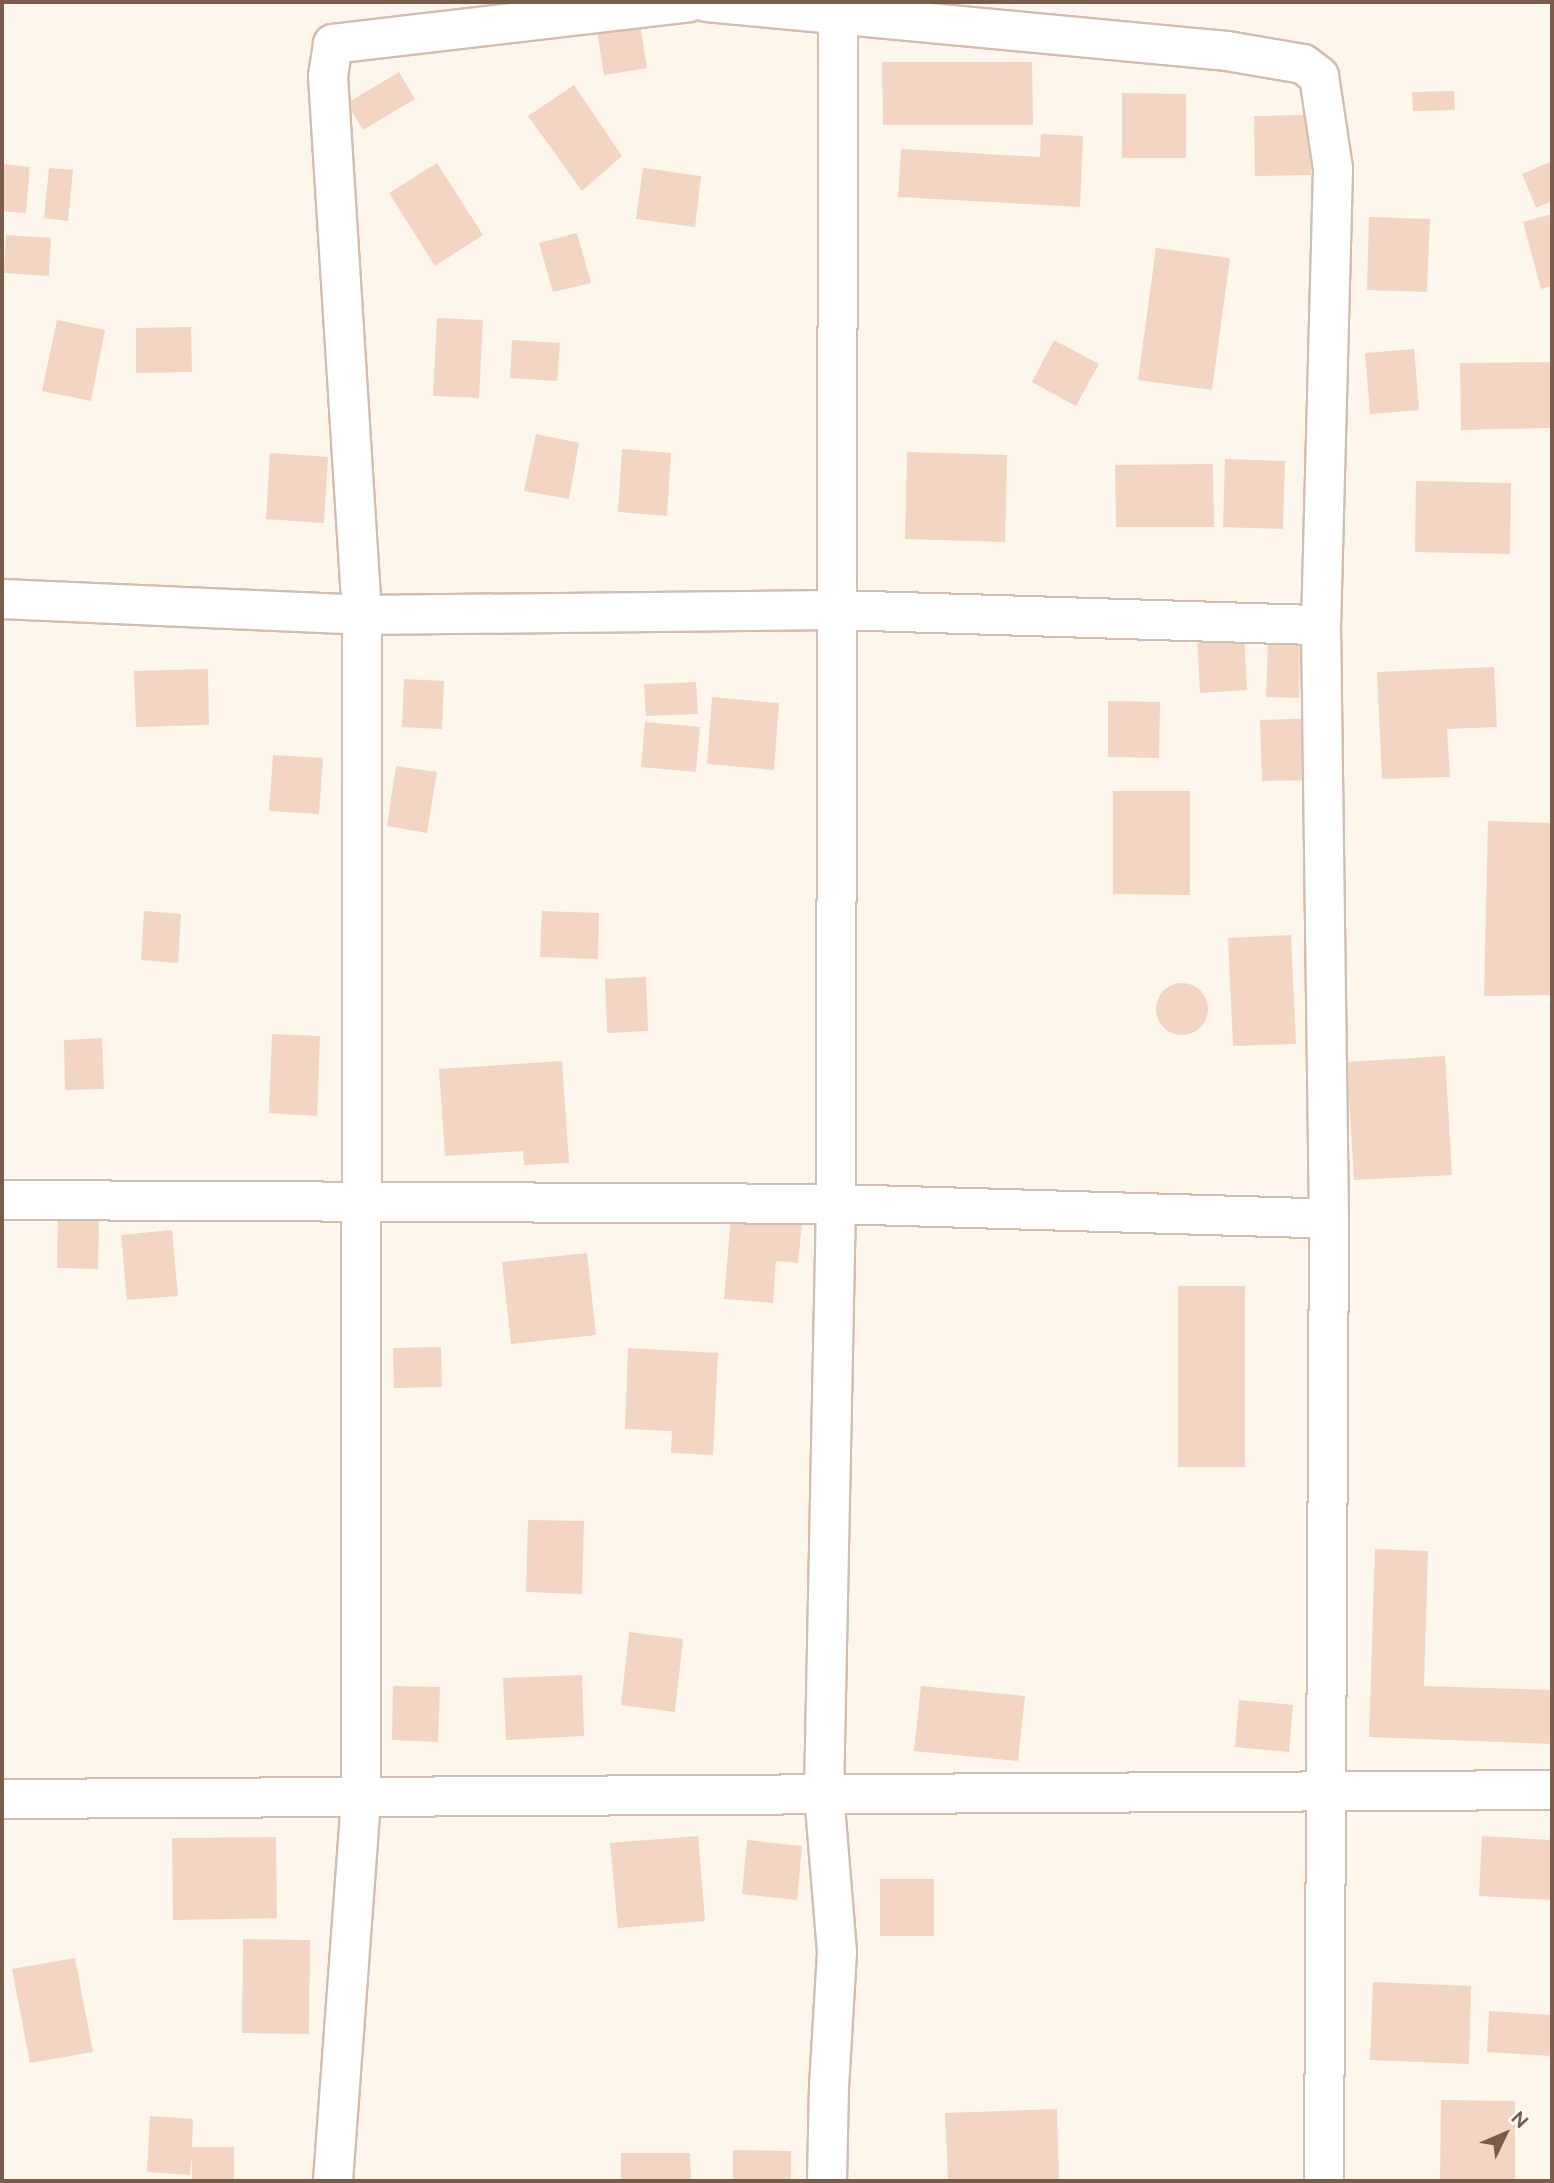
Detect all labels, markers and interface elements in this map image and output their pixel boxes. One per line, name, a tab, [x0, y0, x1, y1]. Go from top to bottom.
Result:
north arrow	[1470, 2099, 1540, 2169]
text: N	[1507, 2107, 1533, 2132]

